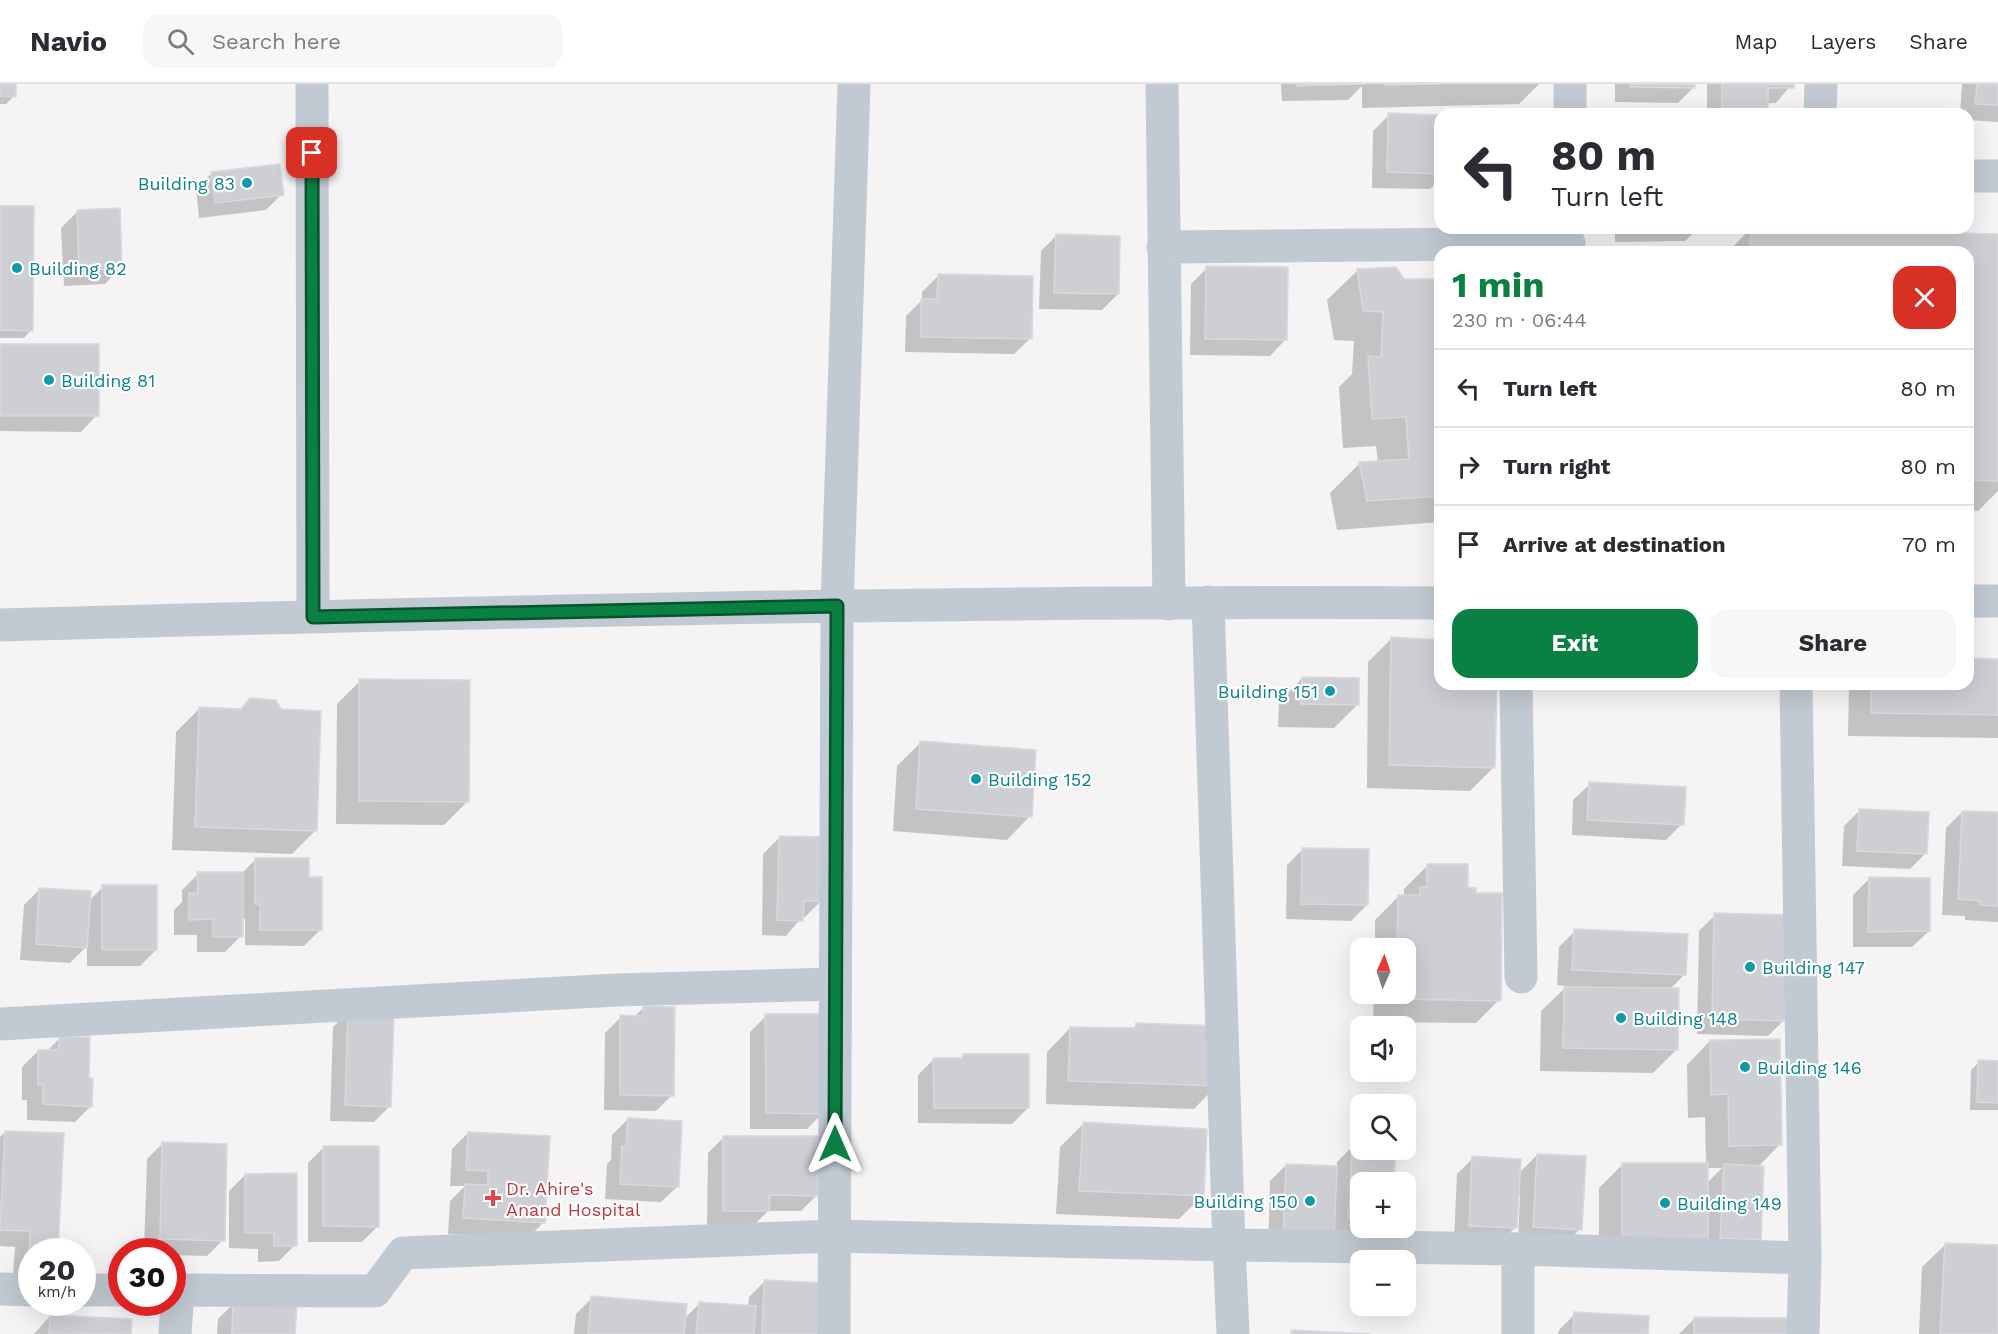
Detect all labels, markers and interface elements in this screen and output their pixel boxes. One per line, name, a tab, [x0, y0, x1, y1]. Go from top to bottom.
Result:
search box	[143, 14, 563, 68]
text: Navio	[30, 25, 107, 58]
icon: search	[164, 25, 197, 58]
text: Search here	[212, 29, 341, 54]
text: Map	[1734, 29, 1777, 54]
text: Layers	[1810, 29, 1876, 54]
text: Share	[1909, 29, 1968, 54]
pin	[286, 127, 337, 178]
text: 80 m	[1551, 131, 1656, 180]
icon: left	[1452, 132, 1530, 210]
icon: arrive	[295, 136, 328, 169]
place label: Building 83	[138, 173, 235, 194]
marker: Building 83	[240, 176, 254, 190]
text: Turn left	[1551, 181, 1663, 213]
place label: Building 82	[29, 258, 127, 279]
marker: Building 82	[10, 261, 24, 275]
text: 1 min	[1452, 264, 1544, 306]
button: close	[1893, 266, 1956, 329]
text: 230 m · 06:44	[1452, 308, 1587, 332]
place label: Building 81	[61, 370, 155, 391]
icon: left	[1452, 372, 1485, 405]
marker: Building 81	[42, 373, 56, 387]
text: Turn left	[1503, 376, 1597, 401]
text: 80 m	[1900, 376, 1956, 401]
icon: right	[1452, 450, 1485, 483]
text: Turn right	[1503, 454, 1610, 479]
text: 80 m	[1900, 454, 1956, 479]
icon: arrive	[1452, 528, 1485, 561]
text: Arrive at destination	[1503, 532, 1726, 557]
text: 70 m	[1902, 532, 1956, 557]
button: Exit	[1452, 609, 1698, 678]
button: Share	[1710, 609, 1956, 678]
place label: Building 151	[1218, 681, 1318, 702]
marker: Building 151	[1323, 684, 1337, 698]
place label: Building 152	[988, 769, 1092, 790]
marker: Building 152	[969, 772, 983, 786]
north arrow	[1350, 938, 1416, 1004]
map controls	[1350, 938, 1416, 1316]
place label: Building 147	[1762, 957, 1865, 978]
marker: Building 147	[1743, 960, 1757, 974]
place label: Building 148	[1633, 1008, 1738, 1029]
marker: Building 148	[1614, 1011, 1628, 1025]
button: sound	[1350, 1016, 1416, 1082]
place label: Building 146	[1757, 1057, 1862, 1078]
marker: Building 146	[1738, 1060, 1752, 1074]
button: search	[1350, 1094, 1416, 1160]
position arrow	[803, 1112, 867, 1176]
button: +	[1350, 1172, 1416, 1238]
place label: Dr. Ahire's Anand Hospital	[506, 1178, 641, 1220]
marker: Dr. Ahire's Anand Hospital	[484, 1189, 502, 1207]
place label: Building 150	[1194, 1191, 1298, 1212]
place label: Building 149	[1677, 1193, 1782, 1214]
marker: Building 150	[1303, 1194, 1317, 1208]
marker: Building 149	[1658, 1196, 1672, 1210]
speed limit sign: 30	[108, 1238, 186, 1316]
button: −	[1350, 1250, 1416, 1316]
text: 20	[38, 1252, 76, 1287]
text: km/h	[38, 1283, 76, 1301]

